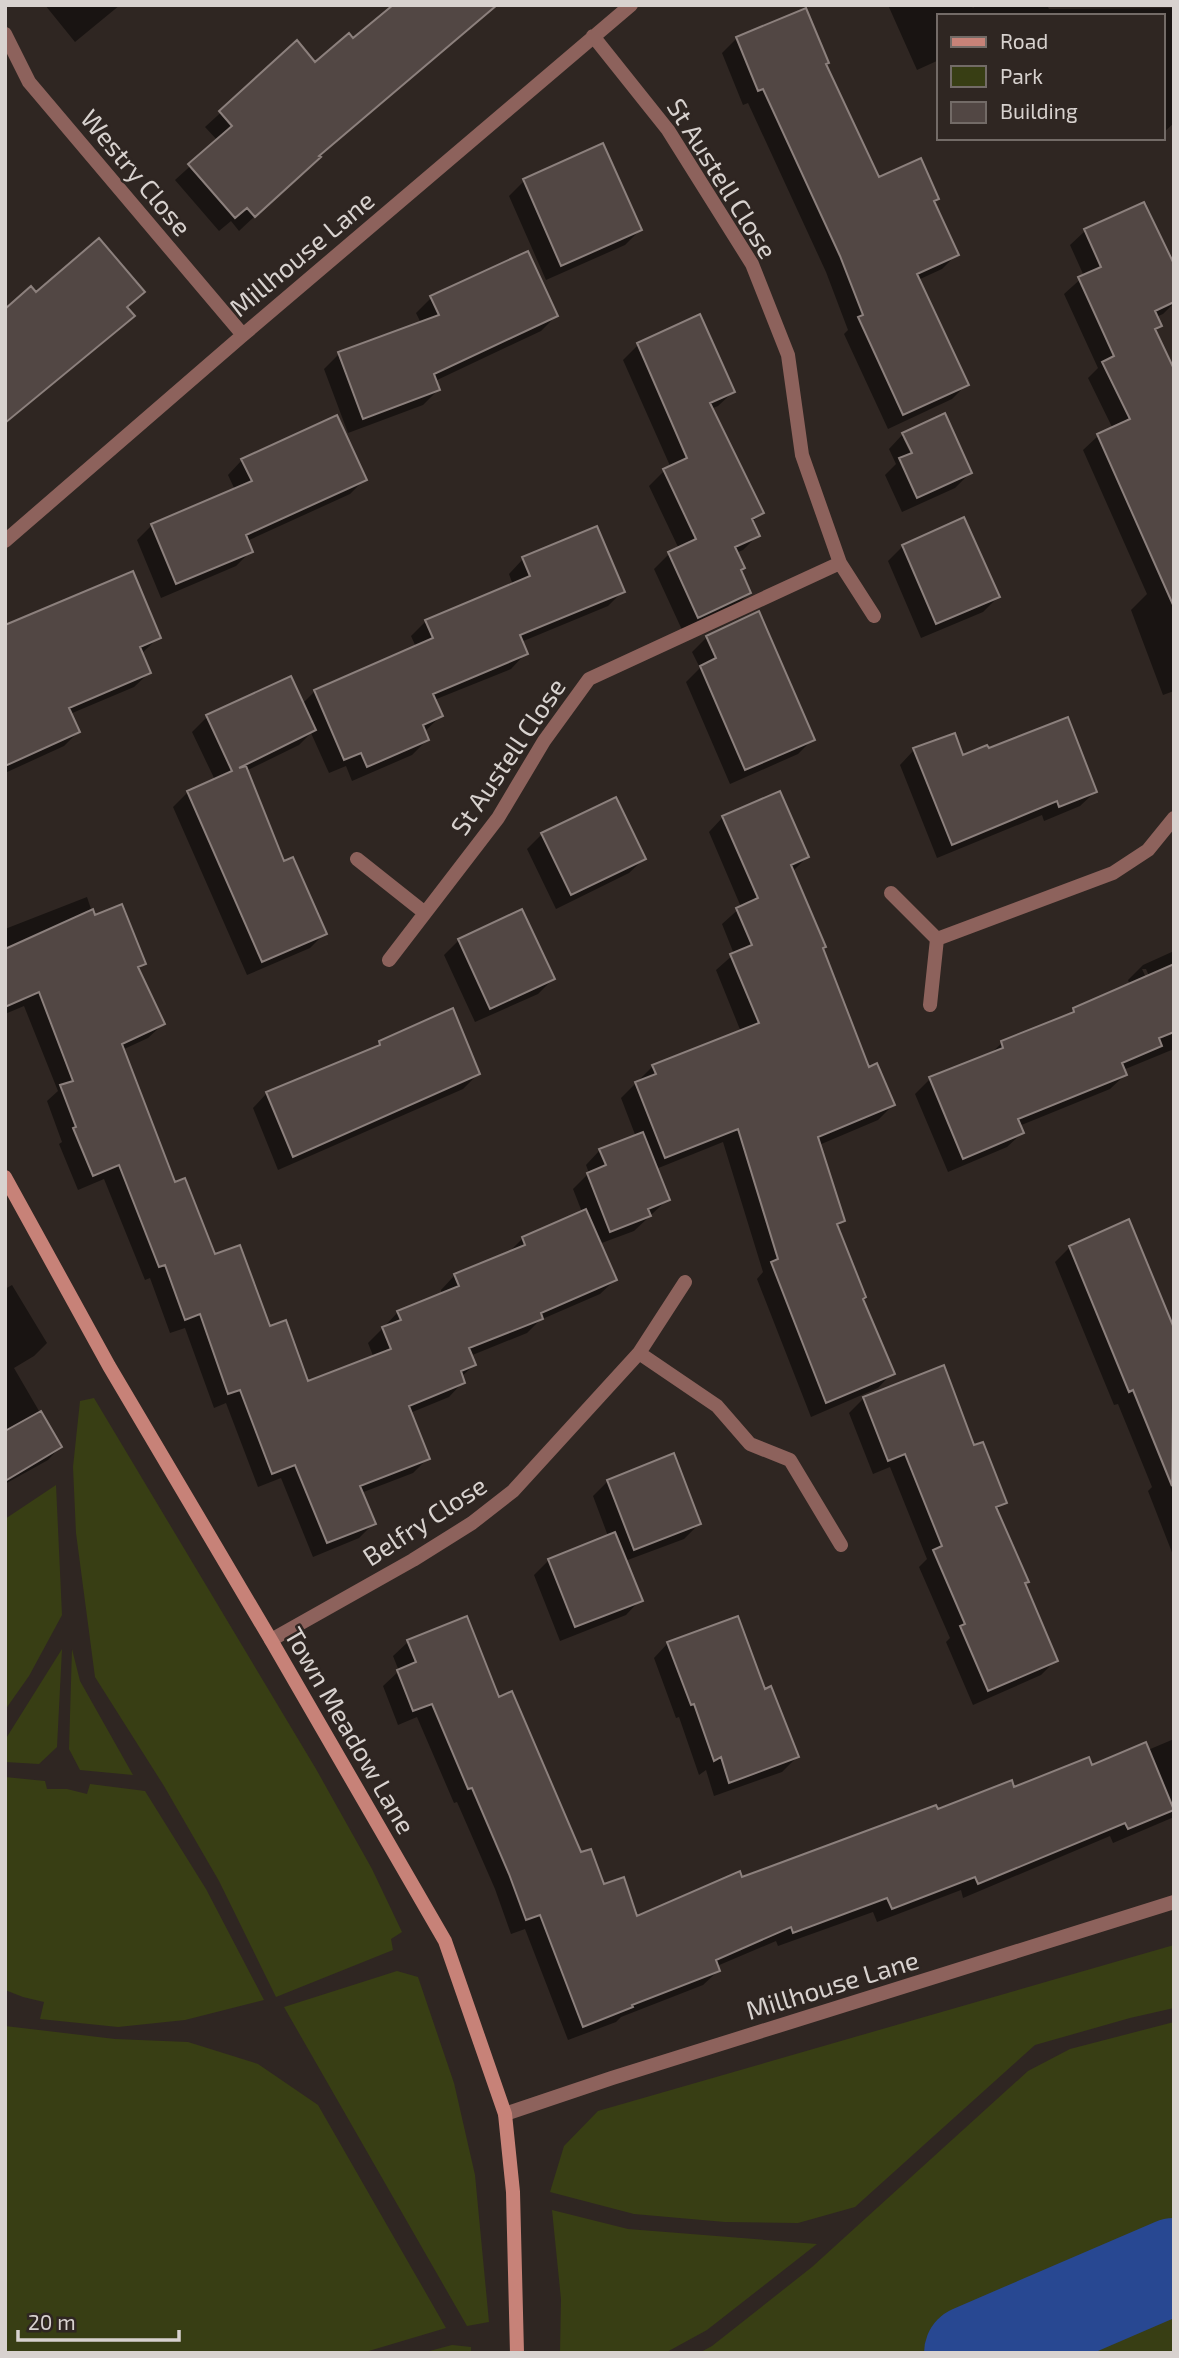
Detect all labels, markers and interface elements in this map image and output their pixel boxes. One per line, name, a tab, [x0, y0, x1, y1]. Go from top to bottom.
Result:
legend	[937, 14, 1165, 140]
text: Road	[1000, 28, 1048, 53]
text: Park	[1000, 63, 1043, 88]
street label: St Austell Close	[661, 92, 785, 264]
text: Building	[1000, 98, 1078, 123]
street label: Westry Close	[75, 103, 199, 241]
street label: Millhouse Lane	[222, 184, 380, 322]
street label: St Austell Close	[443, 672, 571, 840]
street label: Belfry Close	[356, 1468, 492, 1572]
street label: Town Meadow Lane	[279, 1621, 423, 1839]
street label: Millhouse Lane	[742, 1943, 922, 2025]
scale bar	[18, 2298, 178, 2342]
text: 20 m	[28, 2309, 76, 2334]

